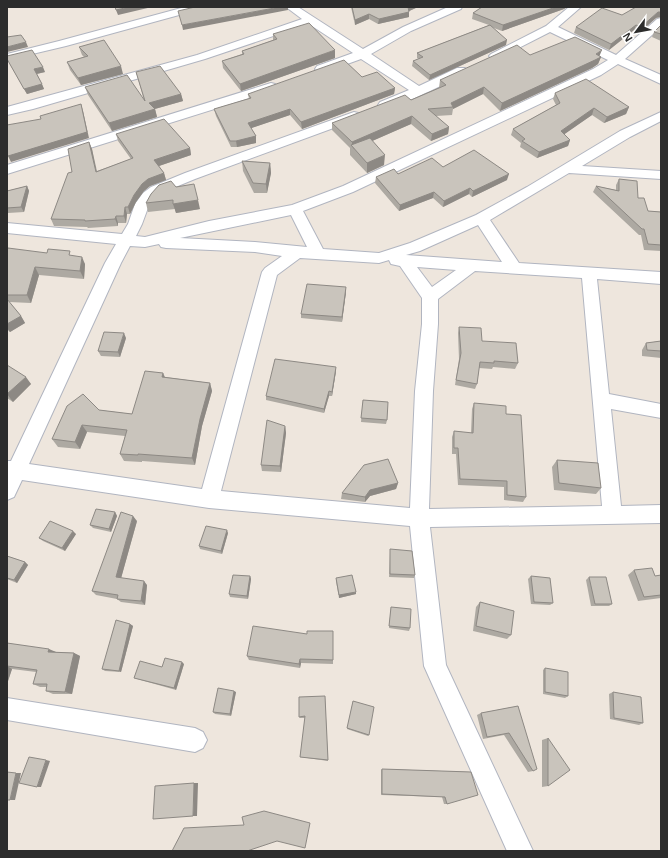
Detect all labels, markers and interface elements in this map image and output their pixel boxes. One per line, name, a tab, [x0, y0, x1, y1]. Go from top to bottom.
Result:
north arrow	[616, 12, 656, 52]
text: N	[620, 31, 635, 44]

